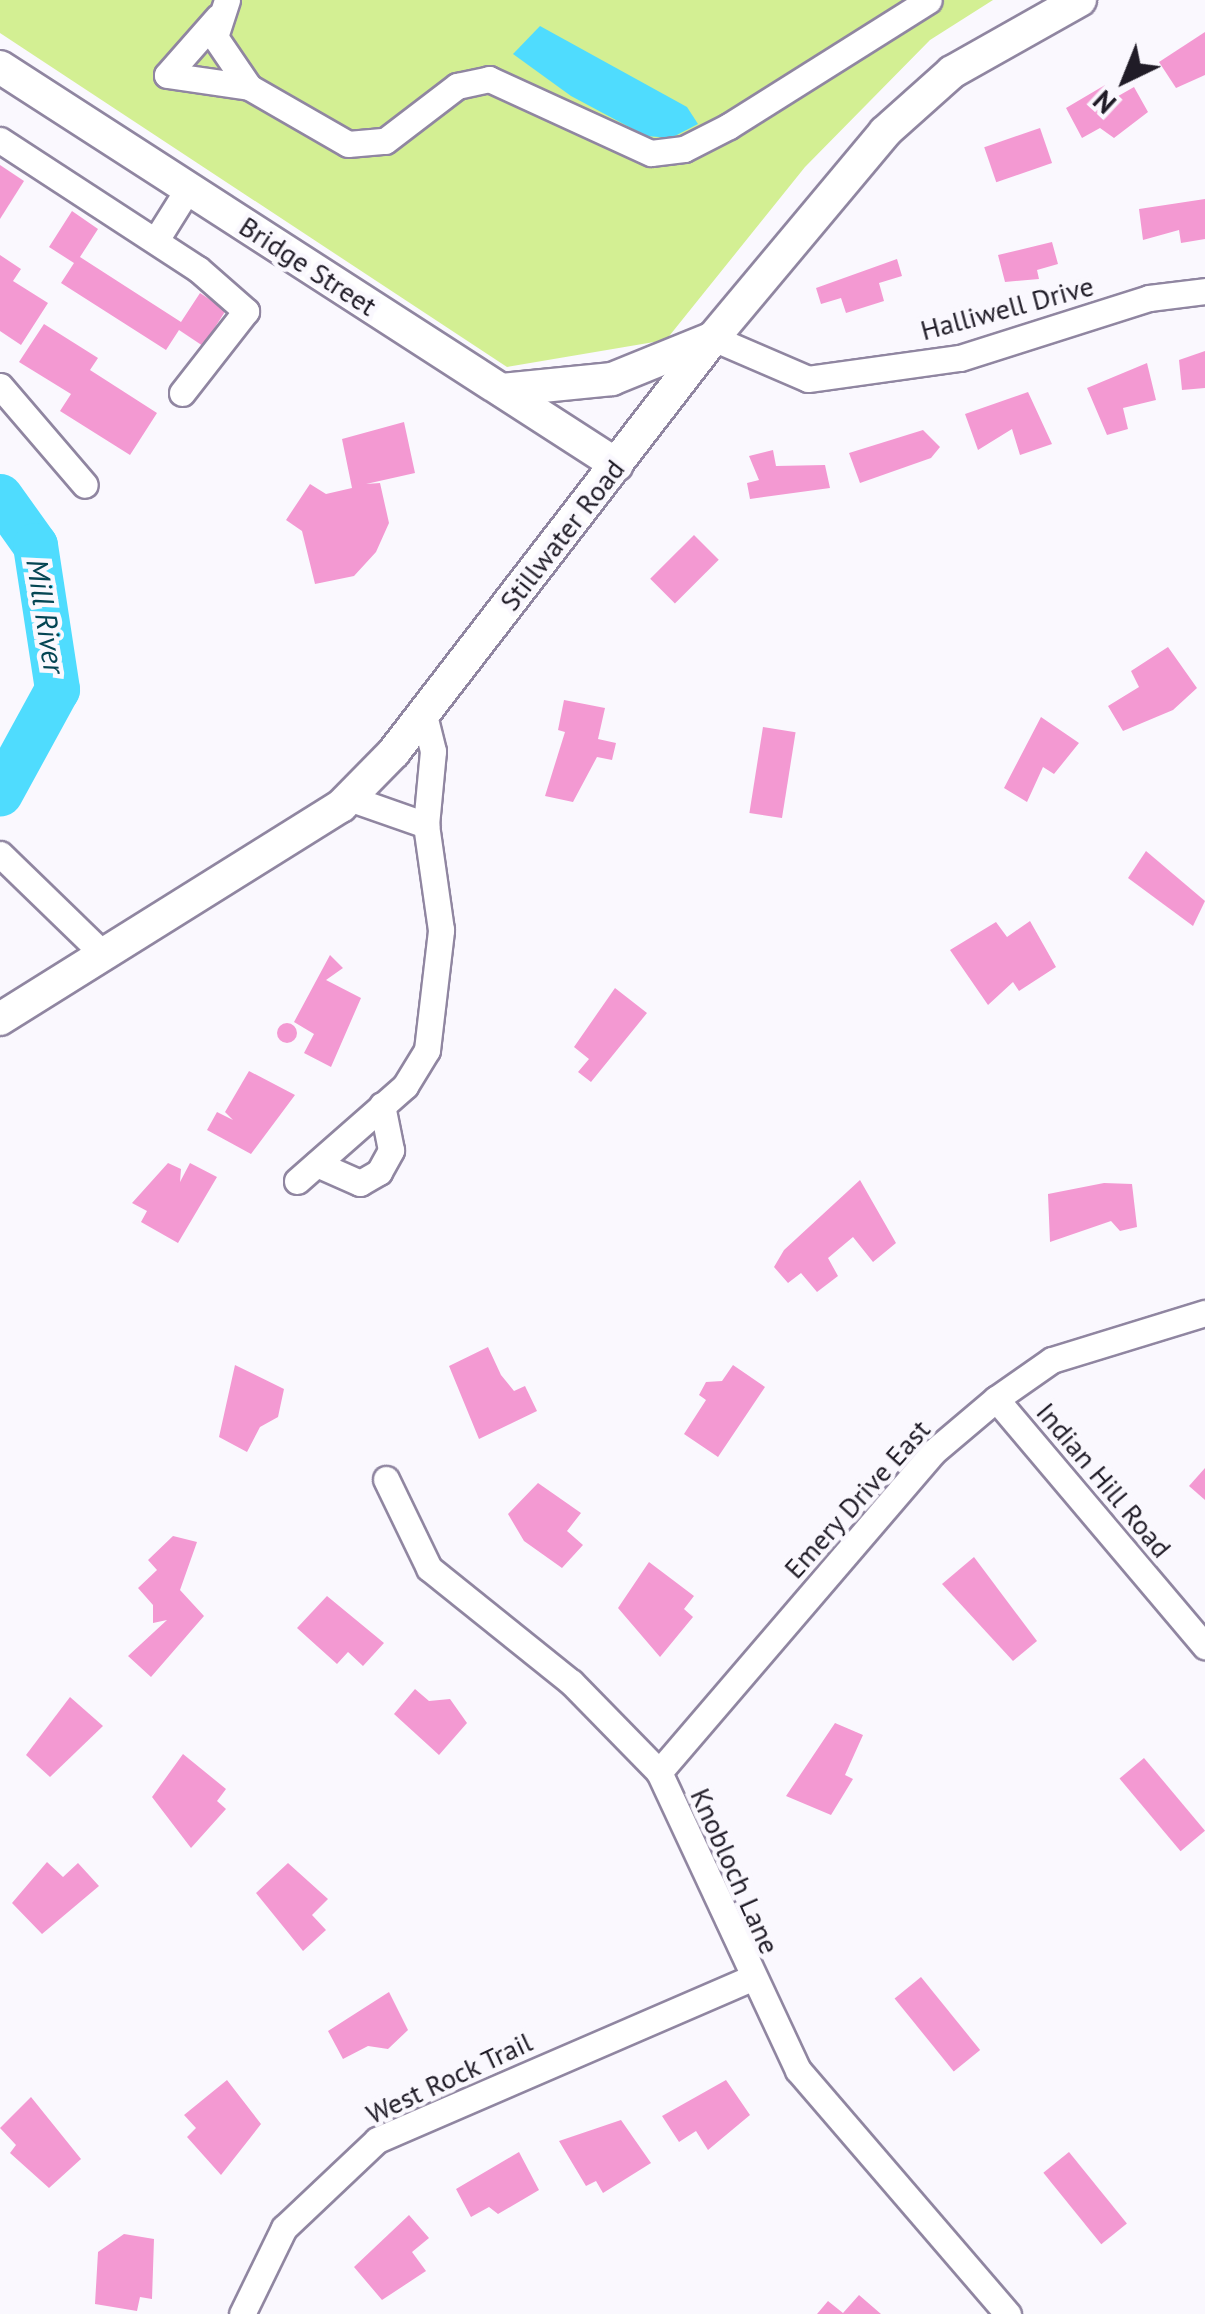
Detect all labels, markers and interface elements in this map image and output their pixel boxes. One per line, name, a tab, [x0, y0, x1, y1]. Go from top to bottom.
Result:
north arrow	[1075, 30, 1175, 130]
text: N	[1085, 82, 1124, 122]
street label: Bridge Street	[233, 209, 383, 323]
street label: Halliwell Drive	[917, 269, 1097, 347]
street label: Stillwater Road	[493, 453, 631, 617]
water label: Mill River	[19, 556, 73, 676]
street label: Indian Hill Road	[1029, 1396, 1179, 1564]
street label: Emery Drive East	[777, 1413, 937, 1585]
street label: Knobloch Lane	[684, 1783, 786, 1959]
street label: West Rock Trail	[360, 2025, 538, 2131]

